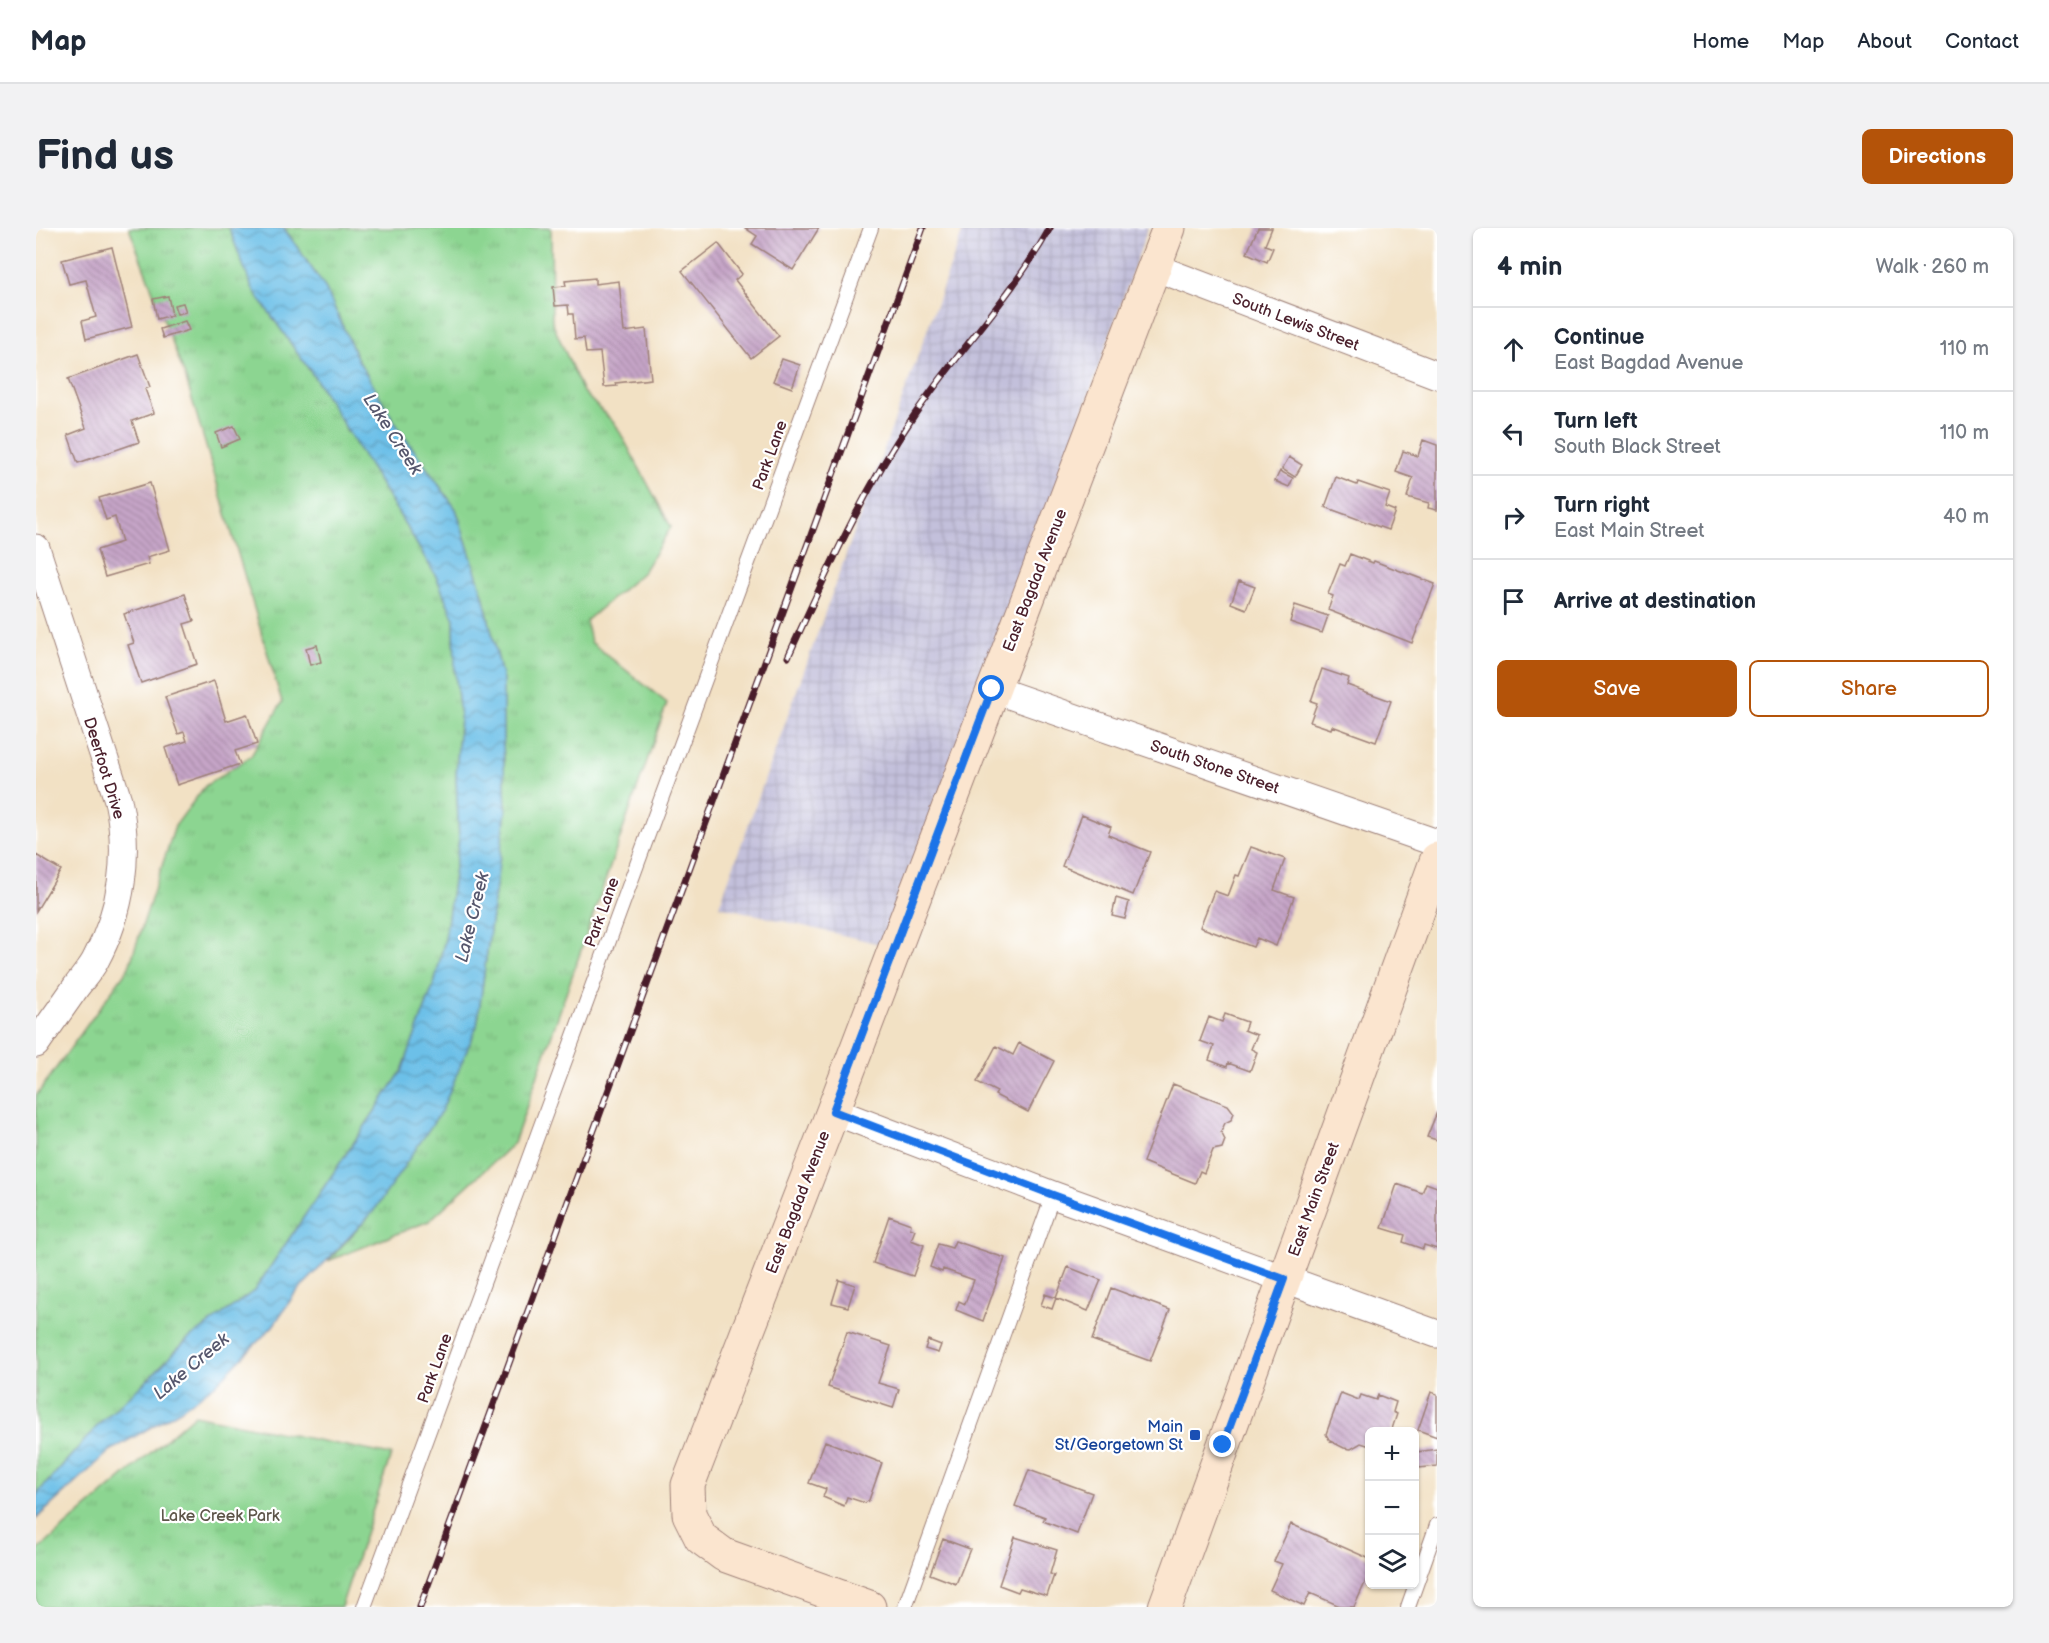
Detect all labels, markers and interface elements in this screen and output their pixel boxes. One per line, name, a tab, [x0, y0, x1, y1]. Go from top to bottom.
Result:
text: Map	[30, 25, 86, 58]
text: Home	[1692, 29, 1749, 54]
text: Map	[1782, 29, 1824, 54]
text: About	[1857, 29, 1912, 54]
text: Contact	[1945, 29, 2019, 54]
button: Directions	[1862, 129, 2013, 184]
text: Find us	[36, 131, 174, 182]
text: 4 min	[1497, 252, 1562, 283]
text: Walk · 260 m	[1876, 255, 1989, 279]
street label: South Lewis Street	[1229, 289, 1362, 355]
text: Continue	[1554, 324, 1644, 351]
icon: ahead	[1497, 333, 1530, 366]
text: 110 m	[1940, 337, 1989, 361]
text: East Bagdad Avenue	[1554, 351, 1743, 375]
water label: Lake Creek	[359, 390, 427, 480]
text: Turn left	[1554, 408, 1638, 435]
icon: left	[1497, 417, 1530, 450]
street label: Park Lane	[749, 418, 792, 493]
text: 110 m	[1940, 421, 1989, 445]
text: South Black Street	[1554, 435, 1721, 459]
text: Turn right	[1554, 492, 1650, 519]
icon: right	[1497, 501, 1530, 534]
text: 40 m	[1943, 505, 1989, 529]
street label: East Bagdad Avenue	[999, 506, 1072, 655]
text: East Main Street	[1554, 519, 1704, 543]
icon: arrive	[1497, 585, 1530, 618]
text: Arrive at destination	[1554, 588, 1756, 615]
button: Save	[1497, 660, 1737, 717]
button: Share	[1749, 660, 1989, 717]
route start	[978, 675, 1004, 701]
street label: Deerfoot Drive	[79, 715, 128, 822]
street label: South Stone Street	[1148, 736, 1281, 798]
water label: Lake Creek	[451, 869, 494, 965]
street label: Park Lane	[581, 875, 624, 950]
street label: East Bagdad Avenue	[762, 1128, 835, 1277]
street label: East Main Street	[1285, 1140, 1344, 1259]
water label: Lake Creek	[149, 1328, 234, 1404]
street label: Park Lane	[414, 1331, 457, 1406]
place label: Main St/Georgetown St	[1055, 1418, 1183, 1455]
map controls	[1365, 1427, 1419, 1589]
button: +	[1365, 1427, 1419, 1481]
marker: Main St/Georgetown St	[1188, 1428, 1202, 1442]
route end	[1209, 1431, 1235, 1457]
button: −	[1365, 1481, 1419, 1535]
park label: Lake Creek Park	[160, 1507, 280, 1526]
button: layers	[1365, 1535, 1419, 1589]

